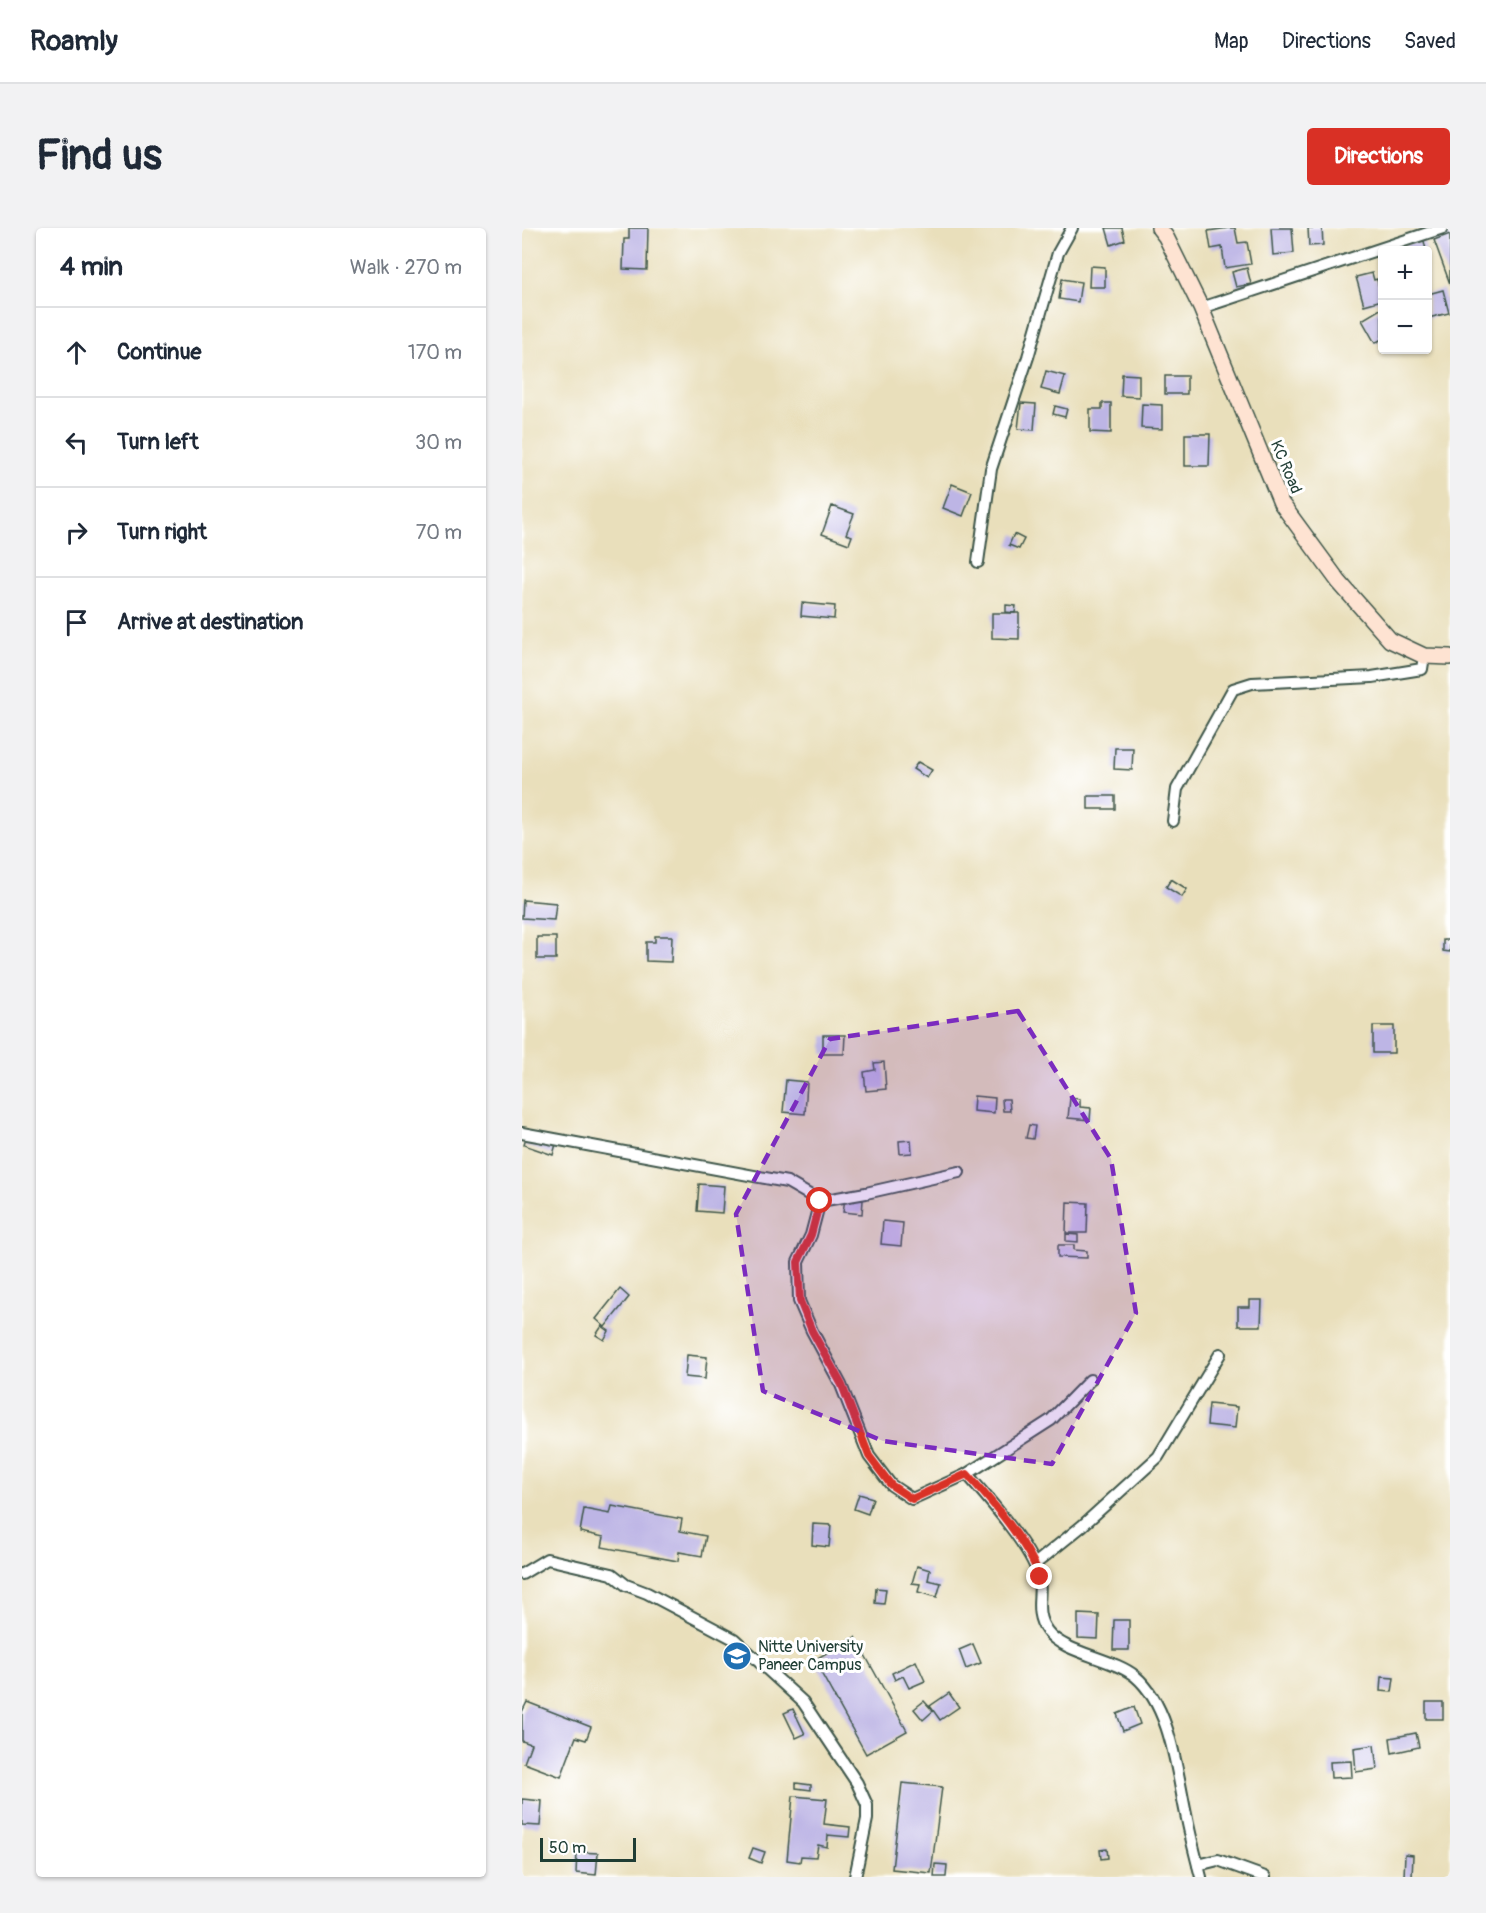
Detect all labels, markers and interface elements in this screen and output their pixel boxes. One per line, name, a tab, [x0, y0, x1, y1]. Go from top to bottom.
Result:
text: Roamly	[30, 24, 118, 59]
text: Map	[1214, 28, 1249, 55]
text: Directions	[1282, 28, 1371, 55]
text: Saved	[1404, 28, 1456, 55]
button: Directions	[1307, 128, 1450, 185]
text: Find us	[36, 130, 162, 182]
map controls	[1378, 246, 1432, 354]
button: +	[1378, 246, 1432, 300]
text: 4 min	[60, 251, 123, 283]
text: Walk · 270 m	[350, 255, 462, 280]
button: −	[1378, 300, 1432, 354]
icon: ahead	[60, 336, 93, 369]
text: Continue	[117, 338, 201, 366]
text: 170 m	[408, 340, 462, 365]
icon: left	[60, 426, 93, 459]
text: Turn left	[117, 428, 199, 456]
text: 30 m	[415, 430, 462, 455]
street label: KC Road	[1266, 437, 1306, 497]
icon: right	[60, 516, 93, 549]
text: Turn right	[117, 518, 207, 546]
text: 70 m	[416, 520, 462, 545]
icon: arrive	[60, 606, 93, 639]
text: Arrive at destination	[117, 608, 303, 636]
route start	[806, 1187, 832, 1213]
route end	[1026, 1563, 1052, 1589]
place label: Nitte University Paneer Campus	[758, 1637, 863, 1675]
school or university icon: Nitte University Paneer Campus	[721, 1640, 753, 1672]
scale bar	[540, 1835, 636, 1862]
text: 50 m	[549, 1838, 586, 1858]

